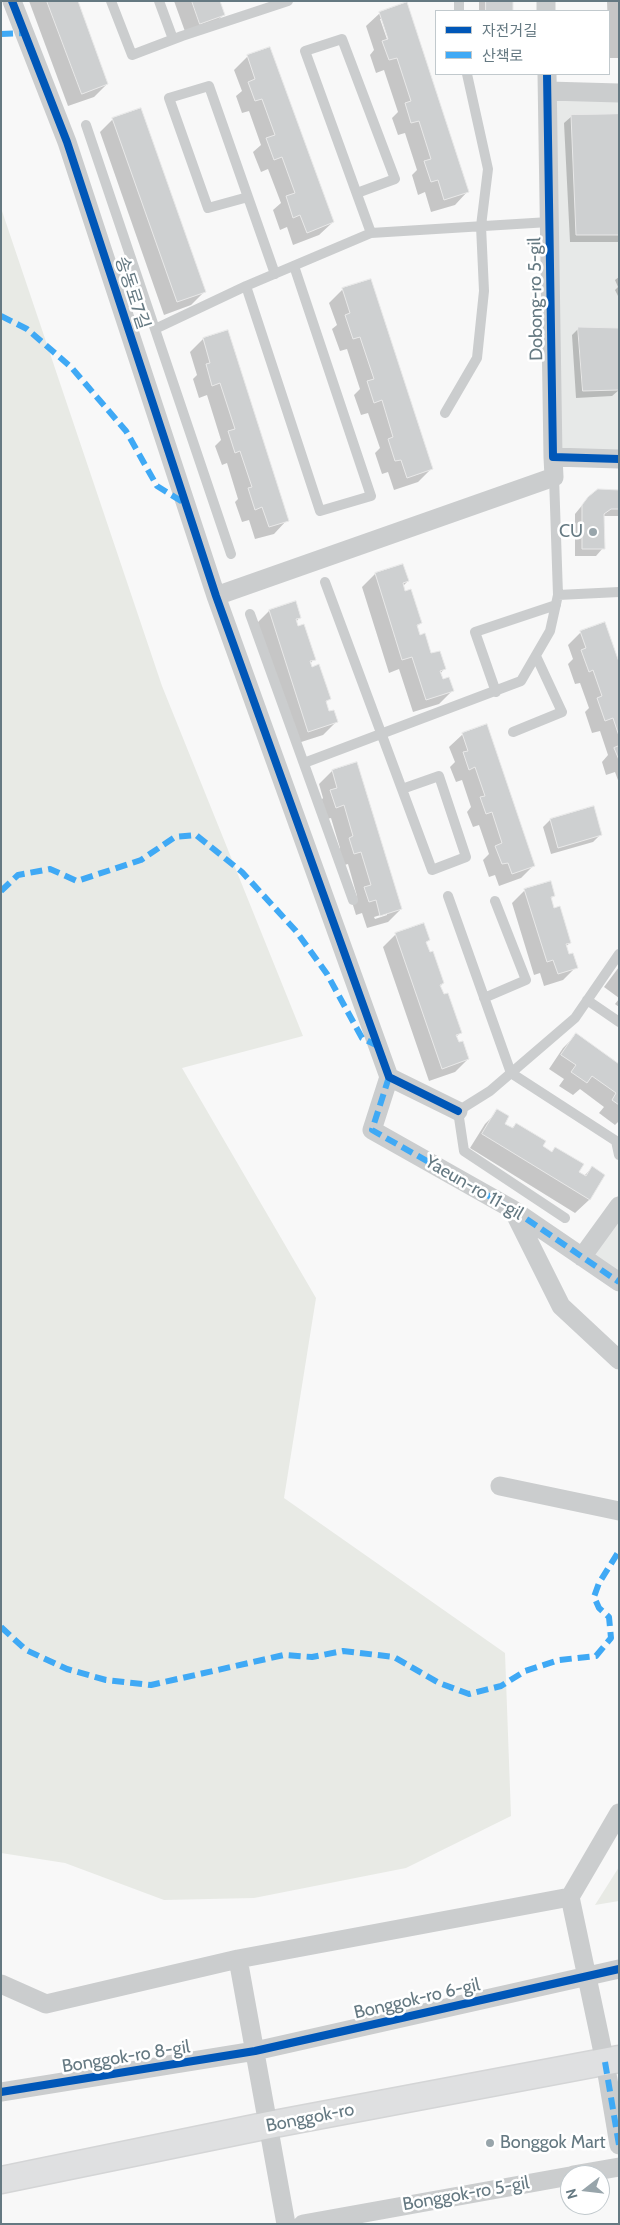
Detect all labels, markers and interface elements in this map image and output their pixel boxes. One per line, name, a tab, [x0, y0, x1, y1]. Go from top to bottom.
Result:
legend	[435, 10, 610, 75]
text: 자전거길	[482, 22, 537, 40]
text: 산책로	[482, 47, 523, 65]
street label: Dobong-ro 5-gil	[524, 237, 548, 361]
street label: 송동로7길	[110, 254, 154, 332]
place label: CU	[559, 521, 583, 543]
marker: CU	[587, 526, 599, 538]
street label: Yaeun-ro 11-gil	[421, 1151, 527, 1225]
street label: Bonggok-ro 6-gil	[352, 1974, 482, 2024]
street label: Bonggok-ro 8-gil	[60, 2036, 192, 2078]
street label: Bonggok-ro	[264, 2099, 356, 2137]
place label: Bonggok Mart	[500, 2132, 606, 2154]
marker: Bonggok Mart	[484, 2137, 496, 2149]
north arrow	[560, 2165, 610, 2215]
street label: Bonggok-ro 5-gil	[401, 2172, 531, 2216]
text: N	[562, 2187, 582, 2201]

